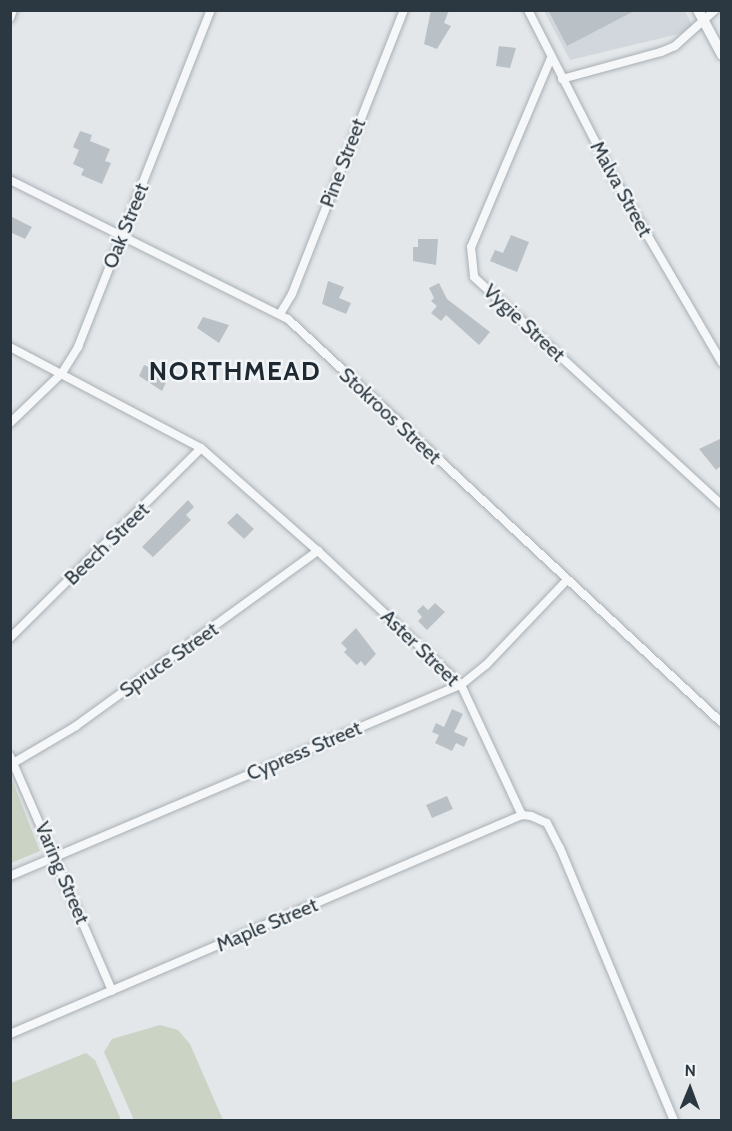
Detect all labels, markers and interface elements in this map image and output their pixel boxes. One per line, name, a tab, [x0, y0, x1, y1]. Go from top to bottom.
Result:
street label: Pine Street	[315, 115, 371, 211]
street label: Malva Street	[585, 137, 657, 241]
street label: Oak Street	[98, 180, 154, 272]
street label: Vygie Street	[478, 279, 570, 367]
district label: NORTHMEAD	[149, 356, 321, 388]
street label: Stokroos Street	[334, 363, 446, 469]
street label: Beech Street	[60, 498, 154, 590]
street label: Aster Street	[376, 605, 464, 691]
street label: Spruce Street	[115, 617, 223, 703]
street label: Cypress Street	[243, 716, 365, 786]
street label: Varing Street	[30, 818, 94, 928]
street label: Maple Street	[213, 893, 321, 957]
north arrow	[660, 1059, 720, 1119]
text: N	[685, 1061, 696, 1080]

